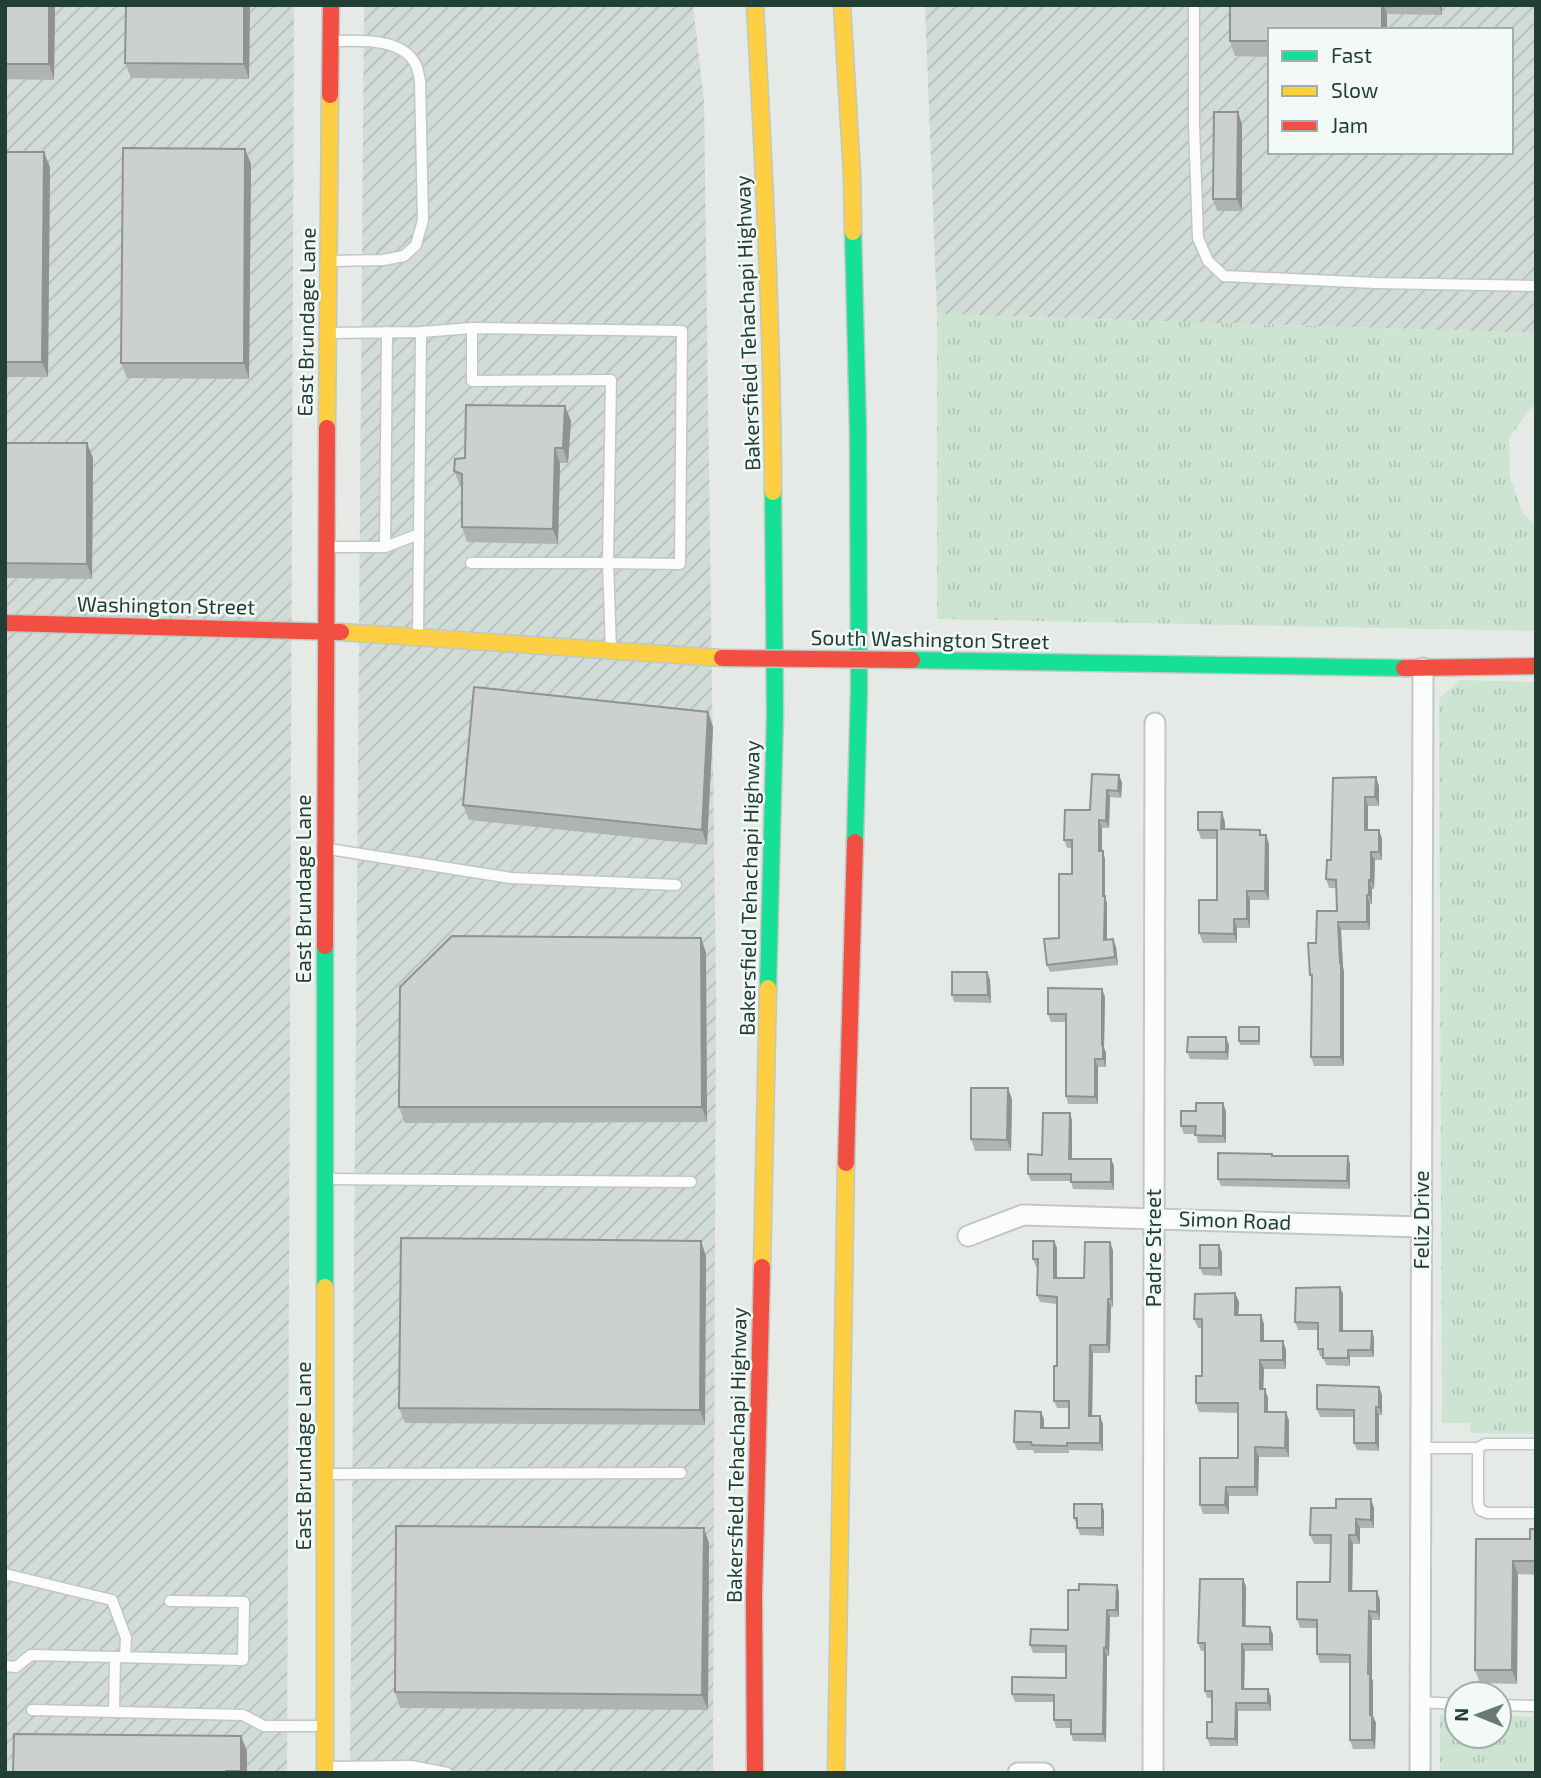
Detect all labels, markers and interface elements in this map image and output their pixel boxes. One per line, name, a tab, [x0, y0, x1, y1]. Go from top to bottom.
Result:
legend	[1268, 28, 1513, 154]
text: Fast	[1331, 42, 1372, 67]
text: Slow	[1331, 77, 1378, 102]
text: Jam	[1331, 112, 1368, 137]
street label: Bakersfield Tehachapi Highway	[729, 175, 764, 471]
street label: East Brundage Lane	[291, 227, 320, 417]
street label: Washington Street	[77, 590, 255, 619]
street label: South Washington Street	[810, 624, 1050, 653]
street label: Bakersfield Tehachapi Highway	[733, 740, 764, 1036]
street label: East Brundage Lane	[290, 794, 315, 984]
street label: Feliz Drive	[1408, 1171, 1433, 1269]
street label: Padre Street	[1140, 1189, 1165, 1307]
street label: Simon Road	[1178, 1205, 1292, 1234]
street label: Bakersfield Tehachapi Highway	[720, 1307, 751, 1603]
street label: East Brundage Lane	[290, 1361, 315, 1551]
north arrow	[1443, 1680, 1513, 1750]
text: N	[1449, 1708, 1472, 1722]

